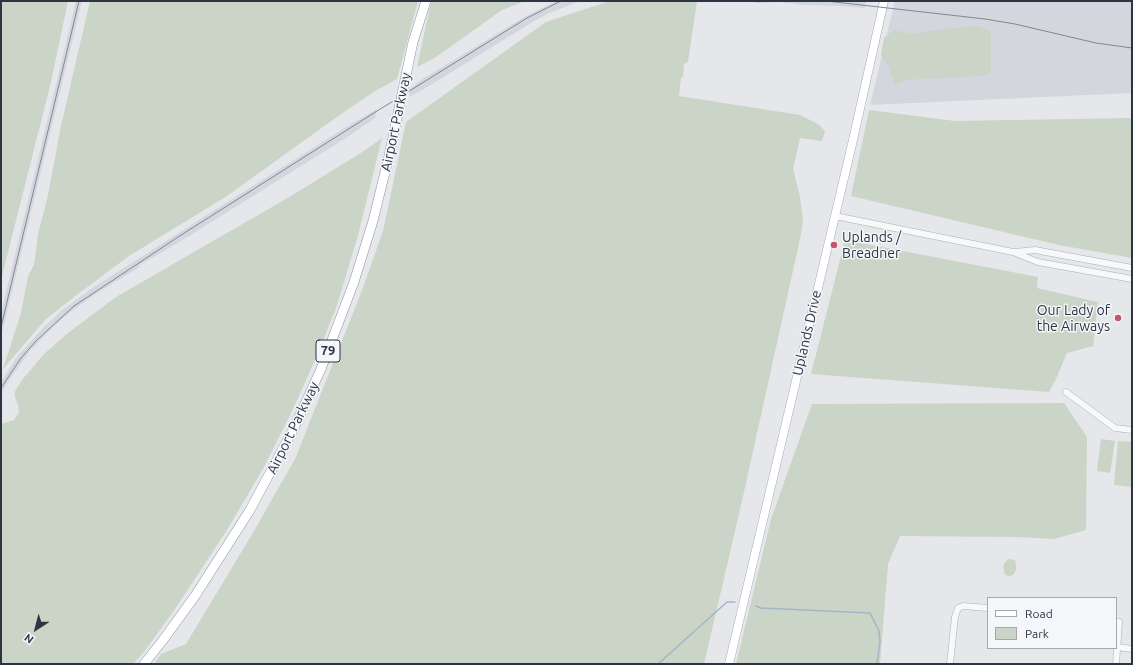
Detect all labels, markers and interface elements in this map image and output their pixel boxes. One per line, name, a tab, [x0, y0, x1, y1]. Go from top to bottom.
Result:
street label: Airport Parkway	[377, 71, 415, 173]
place label: Uplands / Breadner	[842, 229, 901, 262]
marker: Uplands / Breadner	[829, 240, 839, 250]
street label: Uplands Drive	[789, 289, 825, 377]
place label: Our Lady of the Airways	[1037, 302, 1110, 334]
marker: Our Lady of the Airways	[1113, 313, 1123, 323]
road number: 79	[316, 340, 340, 362]
street label: Airport Parkway	[263, 379, 323, 477]
legend	[987, 597, 1117, 649]
text: Road	[1025, 607, 1053, 620]
north arrow	[16, 609, 56, 649]
text: Park	[1025, 627, 1049, 640]
text: N	[22, 631, 36, 646]

